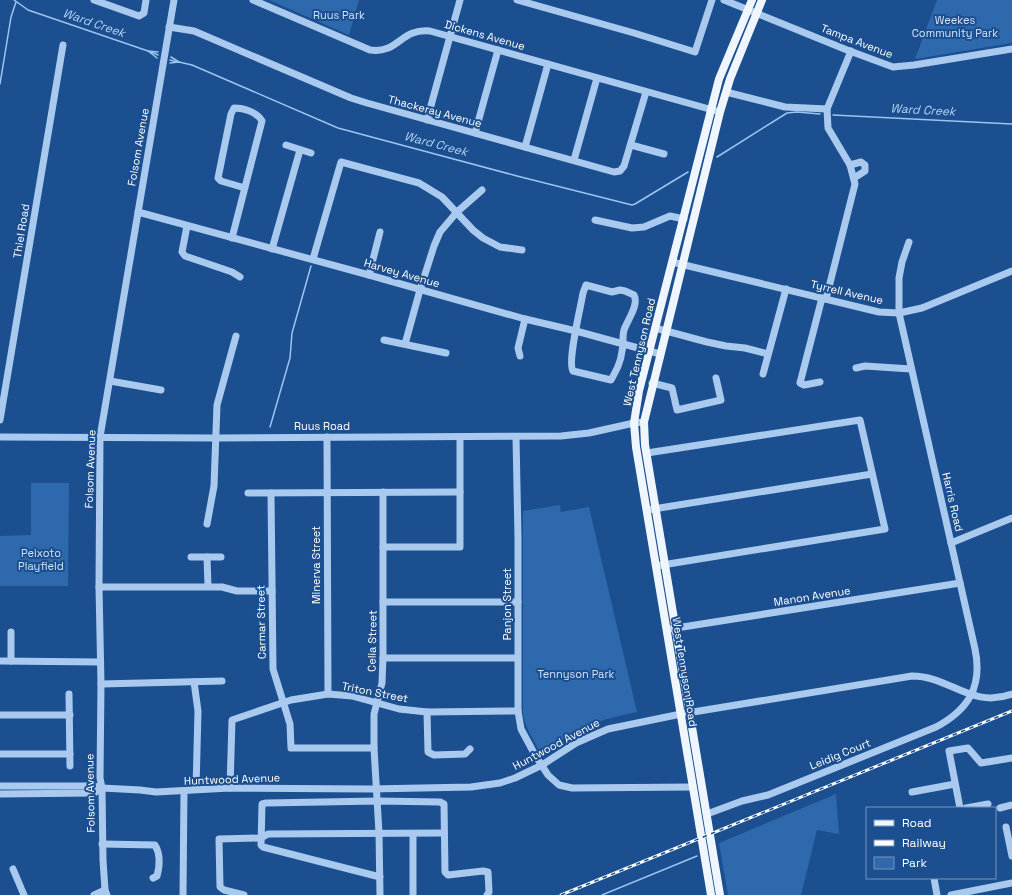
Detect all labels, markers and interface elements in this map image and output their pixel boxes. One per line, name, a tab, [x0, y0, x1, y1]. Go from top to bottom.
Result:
water label: Ward Creek	[61, 5, 129, 42]
park label: Ruus Park	[313, 8, 365, 22]
park label: Weekes Community Park	[912, 13, 998, 40]
street label: Dickens Avenue	[443, 17, 527, 53]
street label: Tampa Avenue	[819, 21, 895, 61]
street label: Thackeray Avenue	[387, 92, 483, 130]
water label: Ward Creek	[890, 100, 957, 120]
street label: Folsom Avenue	[124, 107, 152, 187]
water label: Ward Creek	[402, 128, 471, 161]
street label: Thiel Road	[10, 203, 32, 259]
street label: Harvey Avenue	[362, 255, 442, 291]
street label: Tyrrell Avenue	[809, 277, 885, 307]
street label: West Tennyson Road	[620, 297, 658, 407]
street label: Ruus Road	[294, 419, 350, 433]
street label: Folsom Avenue	[82, 429, 98, 509]
street label: Harris Road	[939, 471, 967, 533]
street label: Minerva Street	[309, 526, 323, 604]
park label: Peixoto Playfield	[18, 546, 64, 573]
street label: Panjon Street	[500, 568, 514, 640]
street label: Manon Avenue	[773, 583, 851, 609]
street label: Carmar Street	[253, 585, 269, 659]
street label: Celia Street	[364, 610, 380, 672]
street label: West Tennyson Road	[669, 616, 701, 728]
park label: Tennyson Park	[537, 667, 615, 681]
street label: Triton Street	[341, 679, 409, 705]
street label: Huntwood Avenue	[510, 715, 602, 773]
street label: Leidig Court	[807, 735, 873, 773]
street label: Folsom Avenue	[82, 753, 98, 833]
street label: Huntwood Avenue	[184, 770, 280, 788]
legend	[866, 807, 996, 879]
text: Road	[902, 815, 931, 831]
text: Railway	[902, 835, 946, 851]
text: Park	[902, 855, 927, 871]

